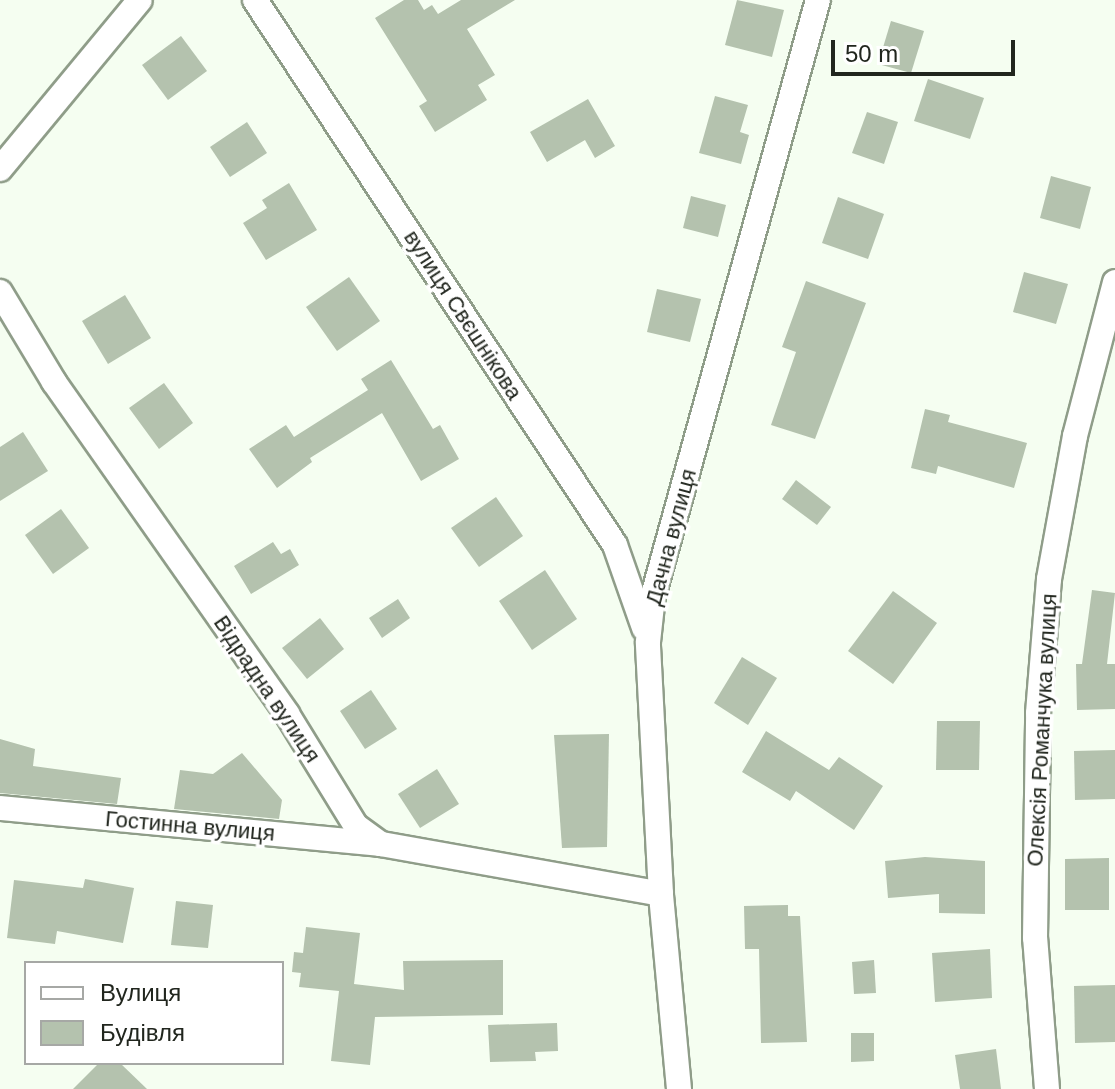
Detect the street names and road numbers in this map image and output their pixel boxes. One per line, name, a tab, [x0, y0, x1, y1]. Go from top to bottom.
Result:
street label: вулиця Свєшнікова	[398, 225, 528, 405]
street label: Дачна вулиця	[640, 466, 702, 608]
street label: Олексія Романчука вулиця	[1022, 593, 1062, 867]
street label: Відрадна вулиця	[208, 611, 326, 767]
street label: Гостинна вулиця	[104, 805, 276, 847]

